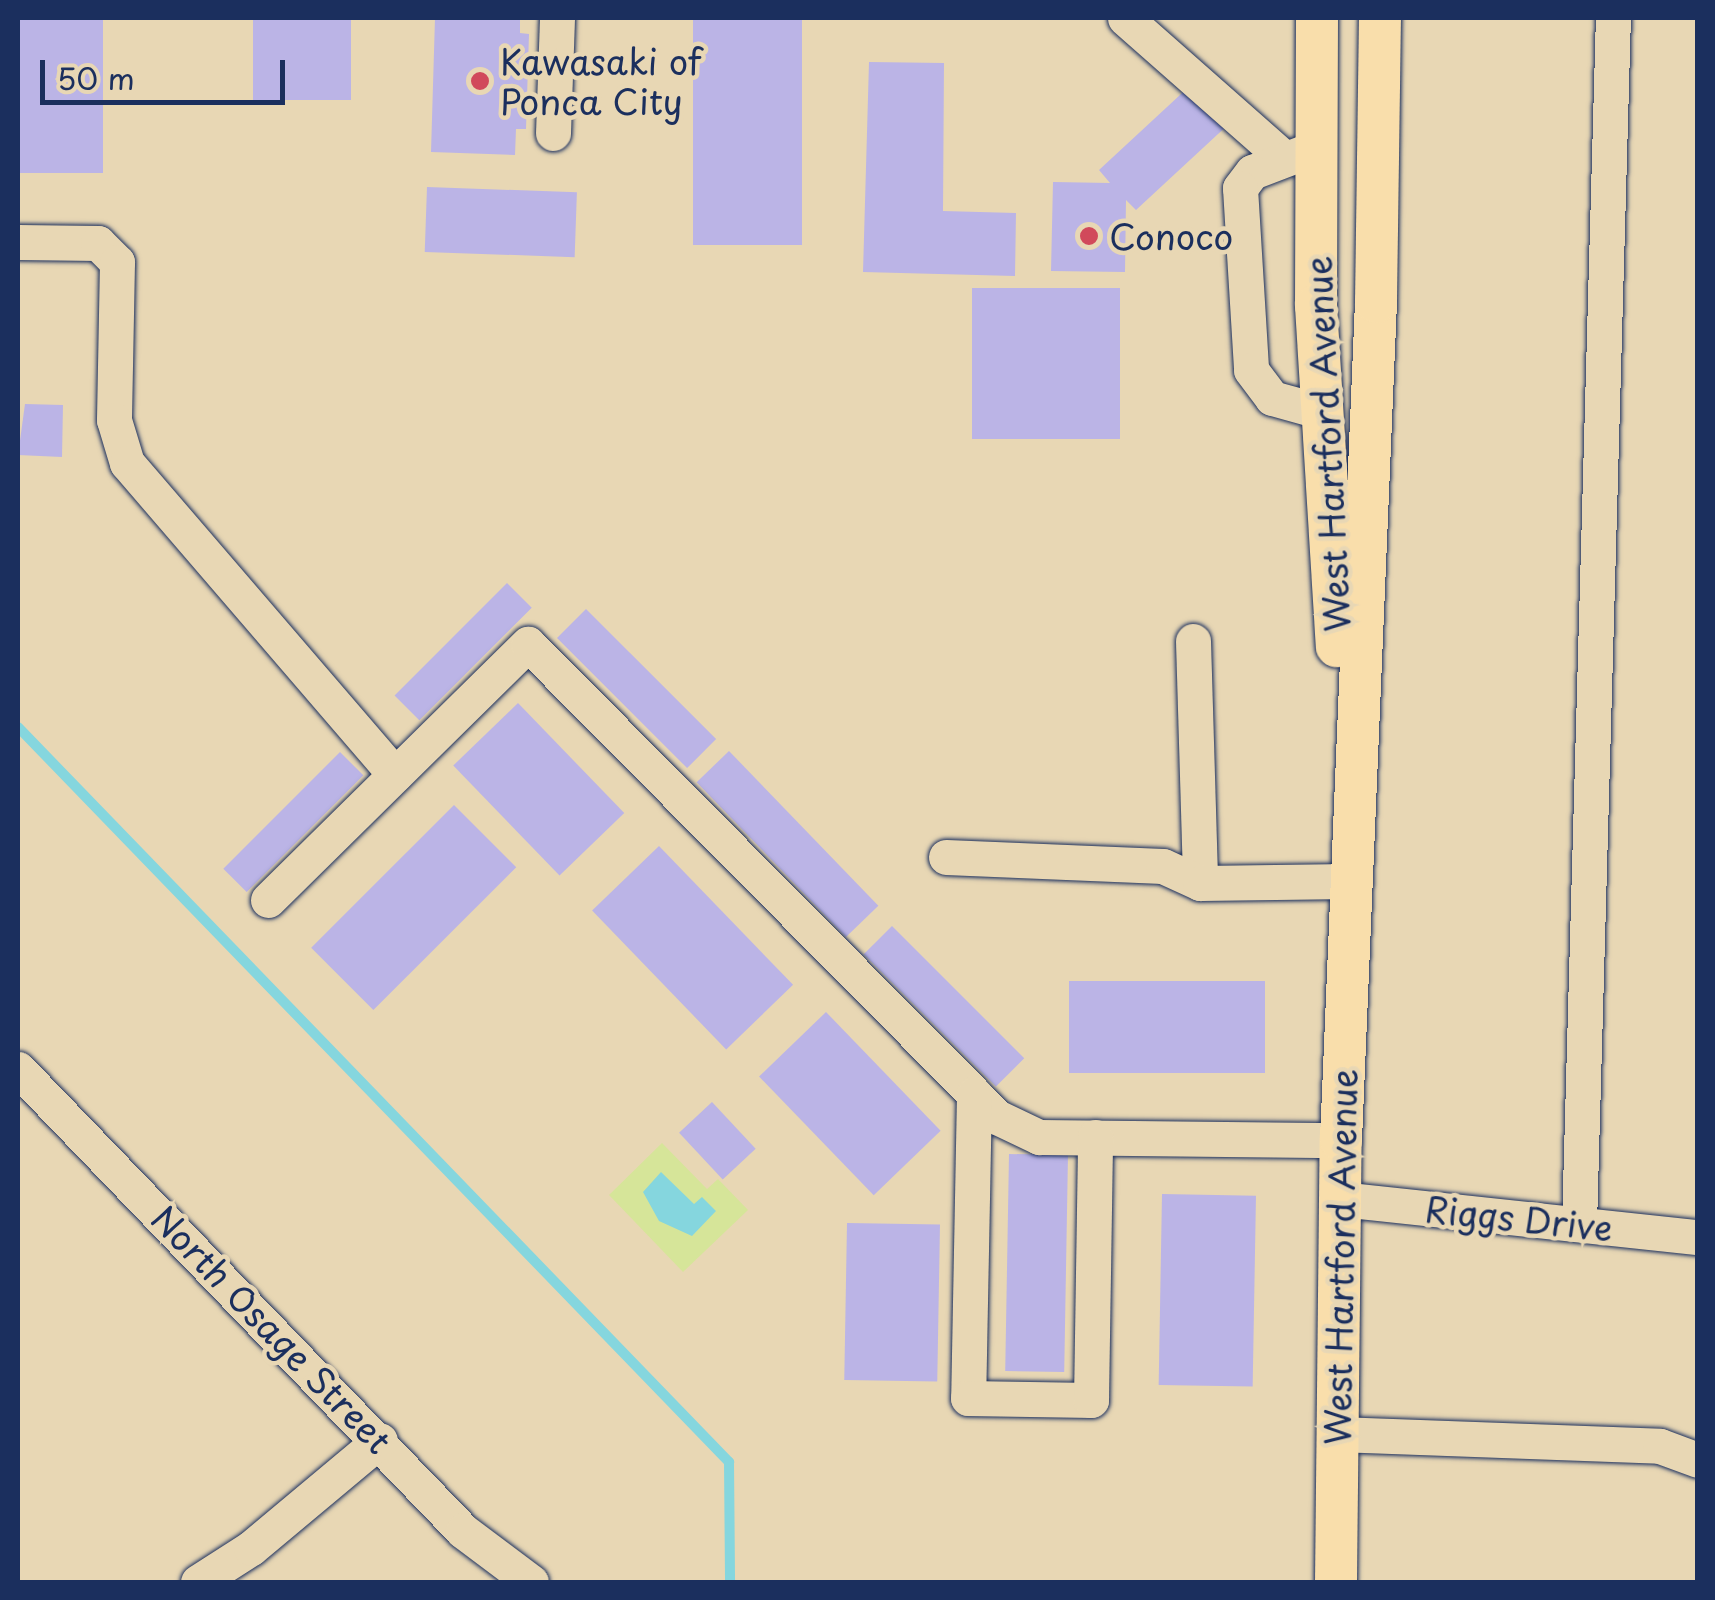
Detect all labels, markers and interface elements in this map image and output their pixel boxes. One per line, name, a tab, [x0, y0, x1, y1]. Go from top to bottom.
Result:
scale bar	[45, 40, 290, 102]
place label: Kawasaki of Ponca City	[500, 40, 703, 122]
text: 50 m	[57, 55, 135, 100]
marker: Kawasaki of Ponca City	[469, 70, 491, 92]
place label: Conoco	[1109, 215, 1233, 257]
marker: Conoco	[1078, 225, 1100, 247]
street label: West Hartford Avenue	[1296, 256, 1358, 632]
street label: West Hartford Avenue	[1316, 1069, 1364, 1445]
street label: Riggs Drive	[1422, 1187, 1616, 1249]
street label: North Osage Street	[143, 1196, 401, 1462]

